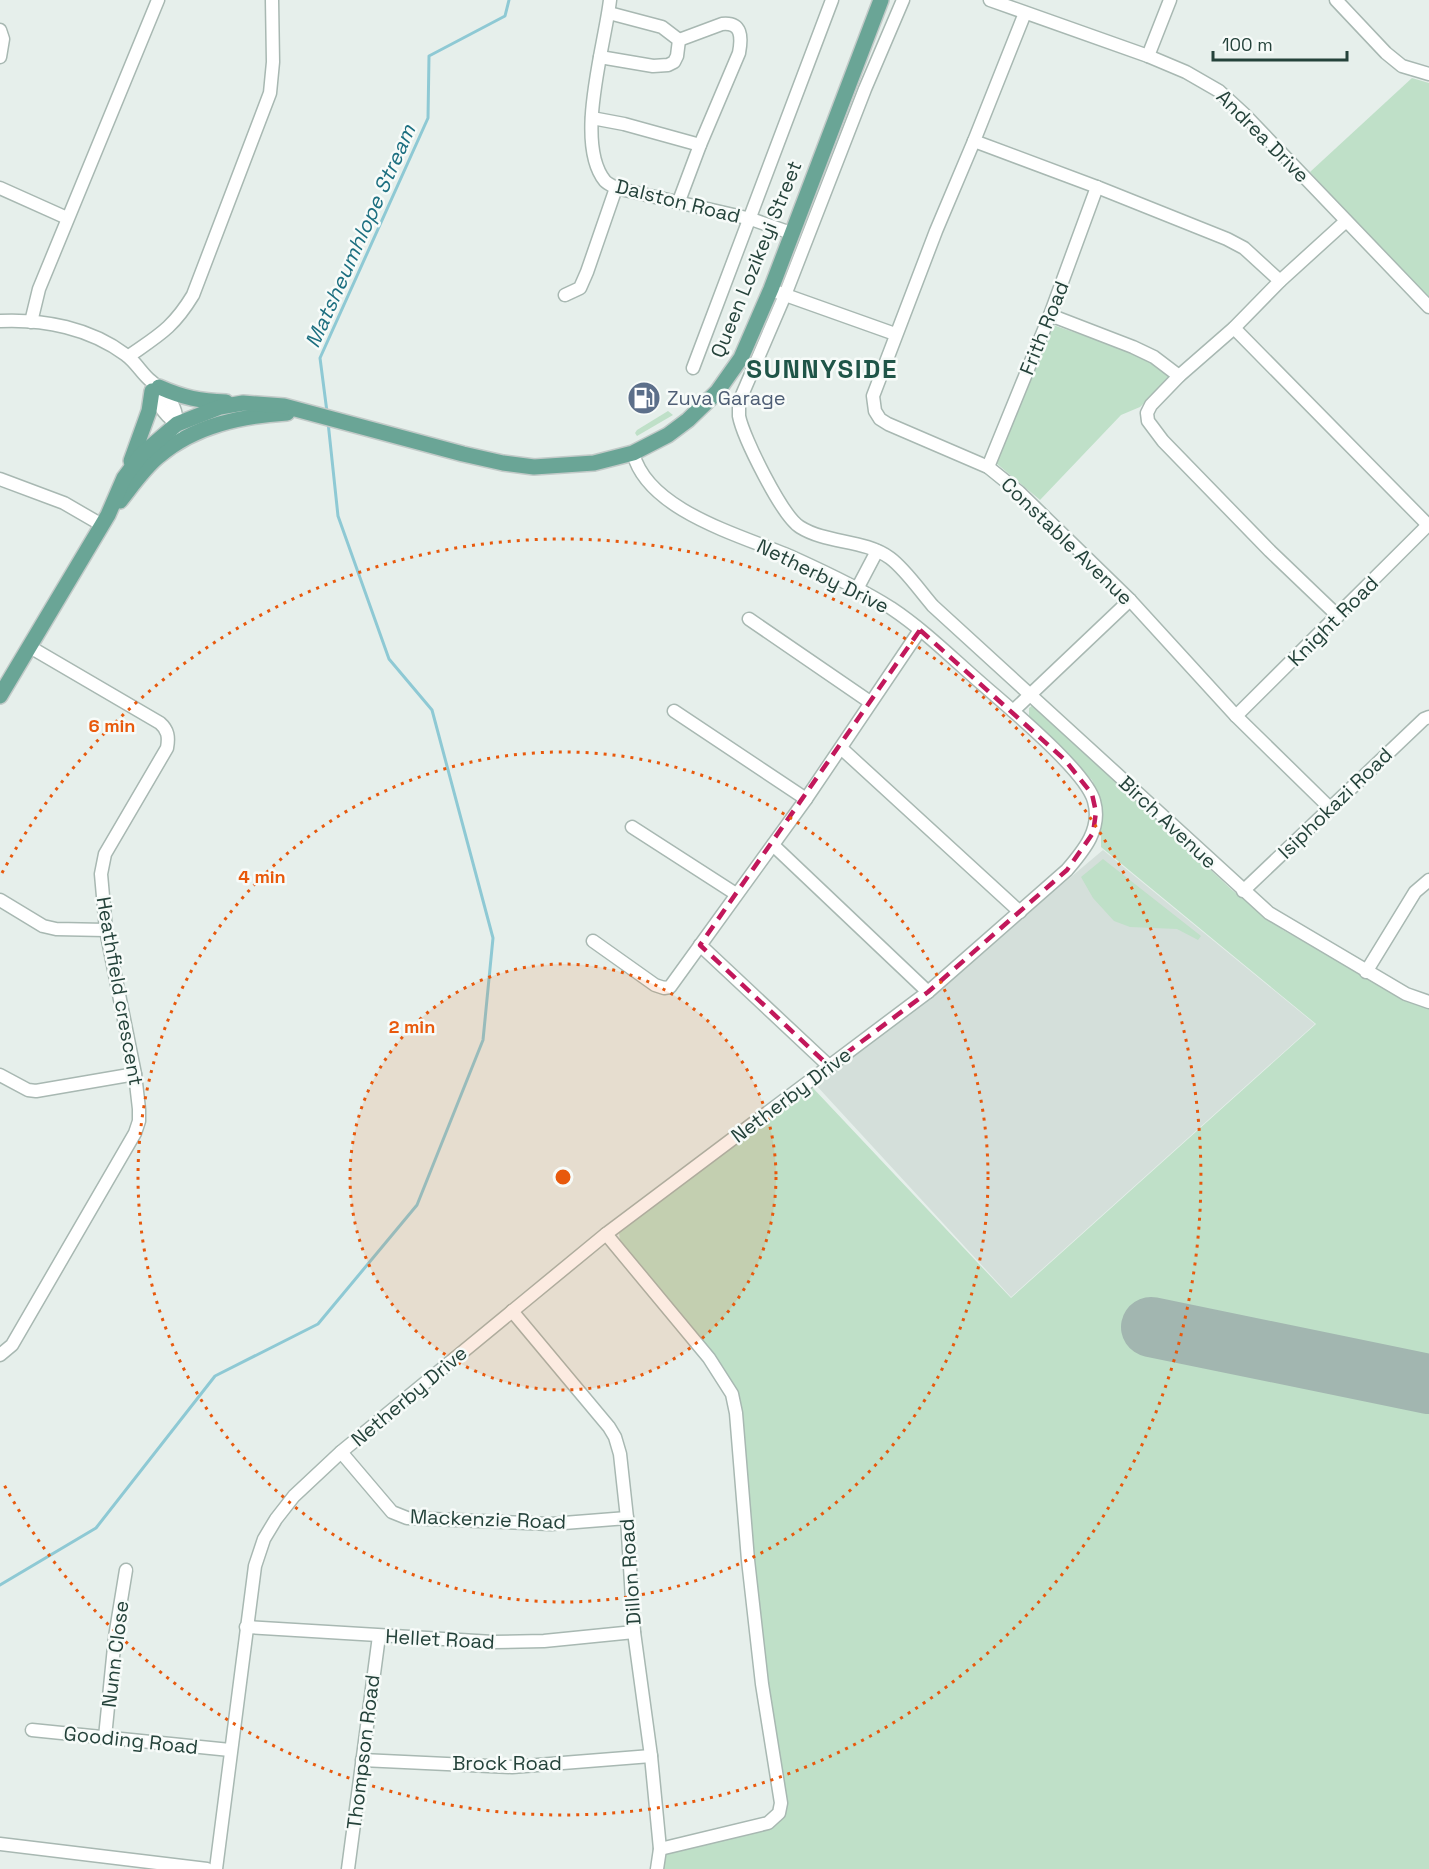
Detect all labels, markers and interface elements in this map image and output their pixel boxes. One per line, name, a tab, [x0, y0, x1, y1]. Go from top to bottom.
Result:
scale bar	[1213, 24, 1346, 62]
text: 100 m	[1222, 33, 1273, 56]
street label: Andrea Drive	[1211, 84, 1315, 188]
water label: Matsheumhlope Stream	[299, 119, 422, 352]
street label: Queen Lozikeyi Street	[705, 157, 807, 361]
street label: Dalston Road	[613, 173, 743, 229]
street label: Frith Road	[1013, 277, 1075, 379]
district label: SUNNYSIDE	[746, 352, 898, 386]
fuel station icon: Zuva Garage	[626, 380, 662, 416]
place label: Zuva Garage	[667, 385, 786, 411]
street label: Constable Avenue	[996, 471, 1138, 611]
street label: Netherby Drive	[753, 533, 893, 619]
street label: Knight Road	[1282, 570, 1384, 672]
text: 6 min	[89, 714, 135, 737]
street label: Isiphokazi Road	[1272, 742, 1398, 864]
street label: Birch Avenue	[1113, 770, 1223, 874]
text: 4 min	[238, 865, 286, 888]
street label: Heathfield crescent	[91, 894, 149, 1088]
text: 2 min	[389, 1015, 435, 1038]
street label: Netherby Drive	[726, 1041, 856, 1149]
centre of rings	[553, 1167, 573, 1187]
street label: Netherby Drive	[346, 1340, 472, 1452]
street label: Mackenzie Road	[409, 1503, 567, 1535]
street label: Dillon Road	[613, 1518, 647, 1626]
street label: Nunn Close	[96, 1599, 134, 1709]
street label: Hellet Road	[385, 1623, 495, 1655]
street label: Thompson Road	[341, 1673, 385, 1831]
street label: Gooding Road	[62, 1720, 200, 1760]
street label: Brock Road	[452, 1750, 562, 1776]

